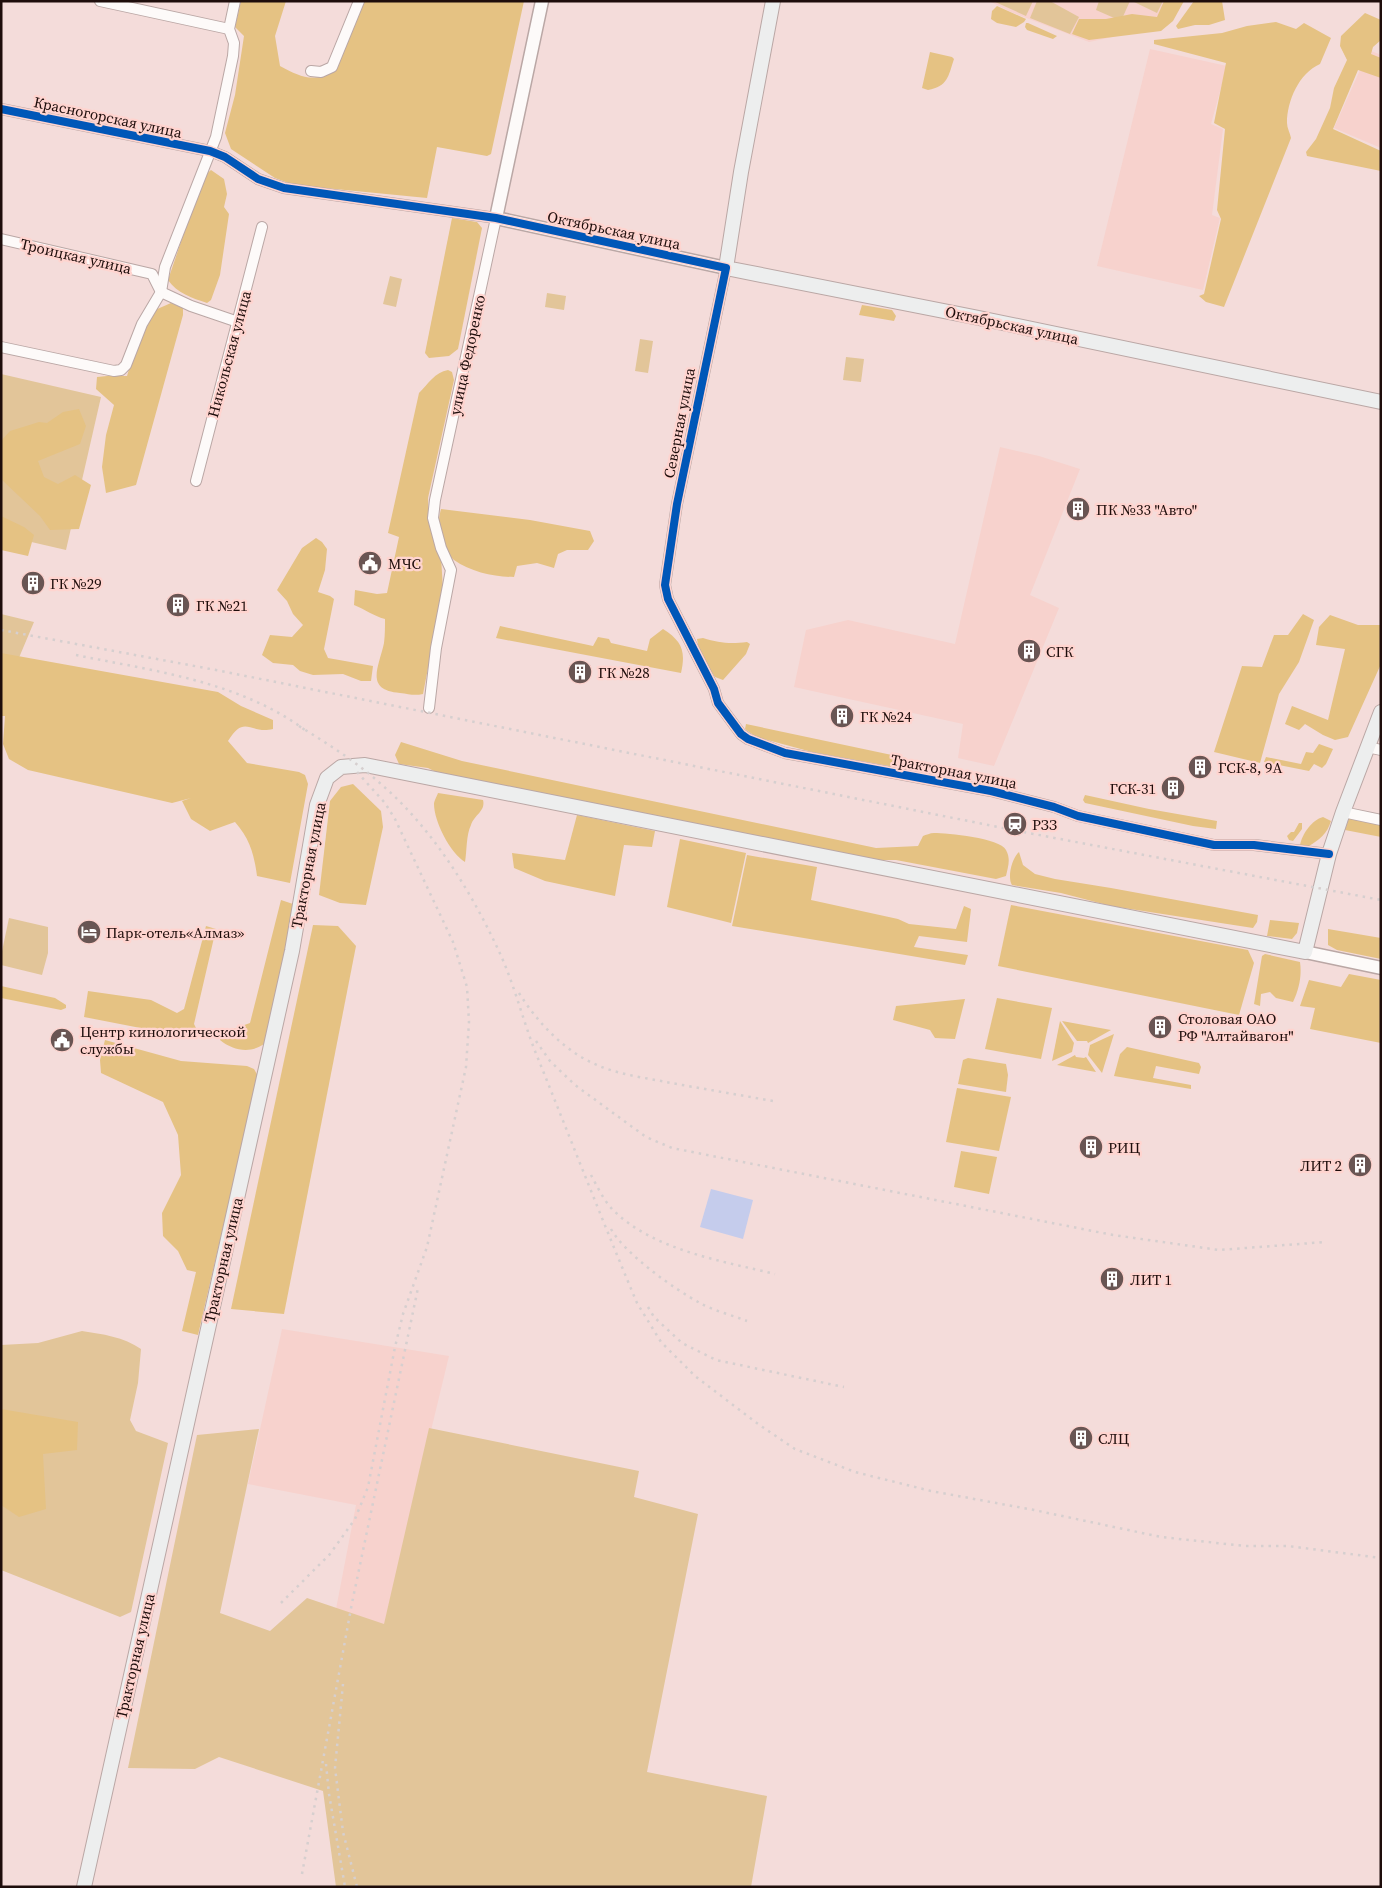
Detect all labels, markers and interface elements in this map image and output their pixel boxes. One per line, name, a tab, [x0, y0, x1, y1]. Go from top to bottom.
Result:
street label: Красногорская улица	[32, 91, 184, 143]
street label: Октябрьская улица	[546, 206, 683, 254]
street label: Троицкая улица	[18, 233, 134, 279]
street label: Никольская улица	[202, 288, 256, 420]
street label: улица Федоренко	[444, 293, 490, 417]
street label: Октябрьская улица	[944, 301, 1081, 349]
street label: Северная улица	[658, 366, 700, 480]
building icon: ПК №33 "Авто"	[1065, 496, 1091, 522]
place label: ПК №33 "Авто"	[1096, 499, 1197, 520]
public building icon: МЧС	[357, 550, 383, 576]
place label: МЧС	[388, 553, 421, 574]
building icon: ГК №29	[20, 570, 46, 596]
place label: ГК №29	[50, 573, 102, 594]
building icon: ГК №21	[165, 592, 191, 618]
place label: ГК №21	[196, 595, 248, 616]
building icon: СГК	[1016, 638, 1042, 664]
place label: СГК	[1046, 641, 1074, 662]
building icon: ГК №28	[567, 659, 593, 685]
place label: ГК №28	[598, 662, 650, 683]
building icon: ГК №24	[829, 703, 855, 729]
place label: ГК №24	[860, 706, 912, 727]
street label: Тракторная улица	[889, 748, 1019, 794]
building icon: ГСК-8, 9А	[1187, 754, 1213, 780]
place label: ГСК-8, 9А	[1218, 757, 1283, 778]
building icon: ГСК-31	[1160, 775, 1186, 801]
place label: ГСК-31	[1109, 778, 1156, 799]
street label: Тракторная улица	[285, 800, 331, 930]
station icon: РЗЗ	[1002, 811, 1028, 837]
place label: РЗЗ	[1032, 814, 1057, 835]
hotel icon: Парк-отель«Алмаз»	[76, 919, 102, 945]
place label: Парк-отель«Алмаз»	[106, 922, 244, 943]
place label: Столовая ОАО РФ "Алтайвагон"	[1178, 1008, 1293, 1046]
building icon: Столовая ОАО РФ "Алтайвагон"	[1147, 1014, 1173, 1040]
place label: Центр кинологической службы	[80, 1021, 246, 1059]
public building icon: Центр кинологической службы	[49, 1027, 75, 1053]
building icon: РИЦ	[1078, 1134, 1104, 1160]
place label: РИЦ	[1108, 1137, 1141, 1158]
building icon: ЛИТ 2	[1347, 1152, 1373, 1178]
place label: ЛИТ 2	[1300, 1155, 1342, 1176]
street label: Тракторная улица	[198, 1195, 248, 1325]
building icon: ЛИТ 1	[1099, 1266, 1125, 1292]
place label: ЛИТ 1	[1130, 1269, 1172, 1290]
building icon: СЛЦ	[1068, 1425, 1094, 1451]
place label: СЛЦ	[1098, 1428, 1130, 1449]
street label: Тракторная улица	[110, 1591, 160, 1721]

